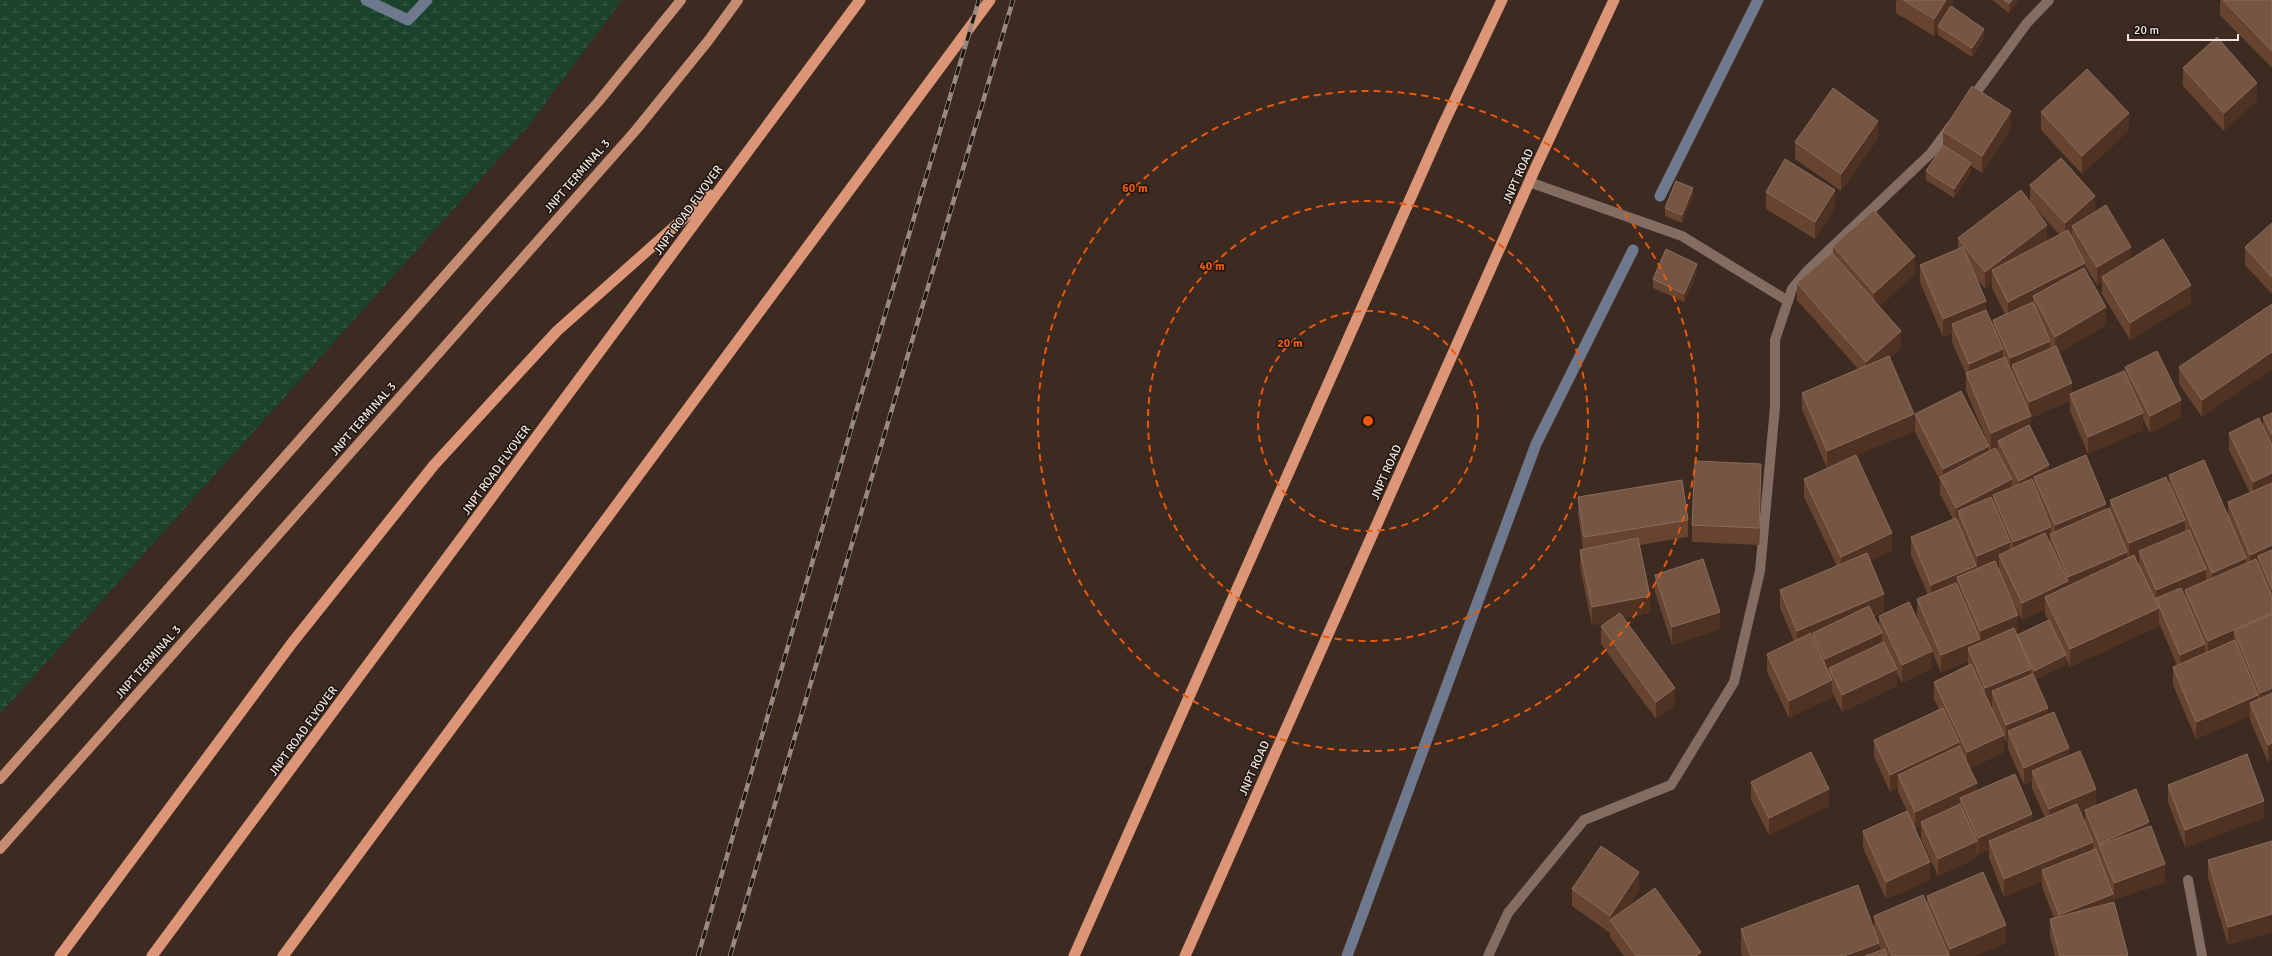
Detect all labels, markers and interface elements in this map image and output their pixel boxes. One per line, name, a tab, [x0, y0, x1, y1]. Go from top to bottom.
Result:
scale bar	[2128, 16, 2238, 42]
text: 20 m	[2134, 23, 2159, 38]
street label: JNPT TERMINAL 3	[541, 136, 613, 216]
street label: JNPT ROAD	[1500, 146, 1537, 206]
street label: JNPT ROAD FLYOVER	[651, 163, 726, 258]
text: 60 m	[1122, 181, 1148, 196]
text: 40 m	[1199, 259, 1225, 274]
text: 20 m	[1277, 336, 1303, 351]
street label: JNPT TERMINAL 3	[327, 379, 399, 459]
centre of rings	[1361, 414, 1375, 428]
street label: JNPT ROAD FLYOVER	[459, 423, 534, 518]
street label: JNPT ROAD	[1368, 442, 1405, 502]
street label: JNPT TERMINAL 3	[112, 622, 184, 702]
street label: JNPT ROAD FLYOVER	[266, 684, 341, 779]
street label: JNPT ROAD	[1236, 738, 1273, 798]

